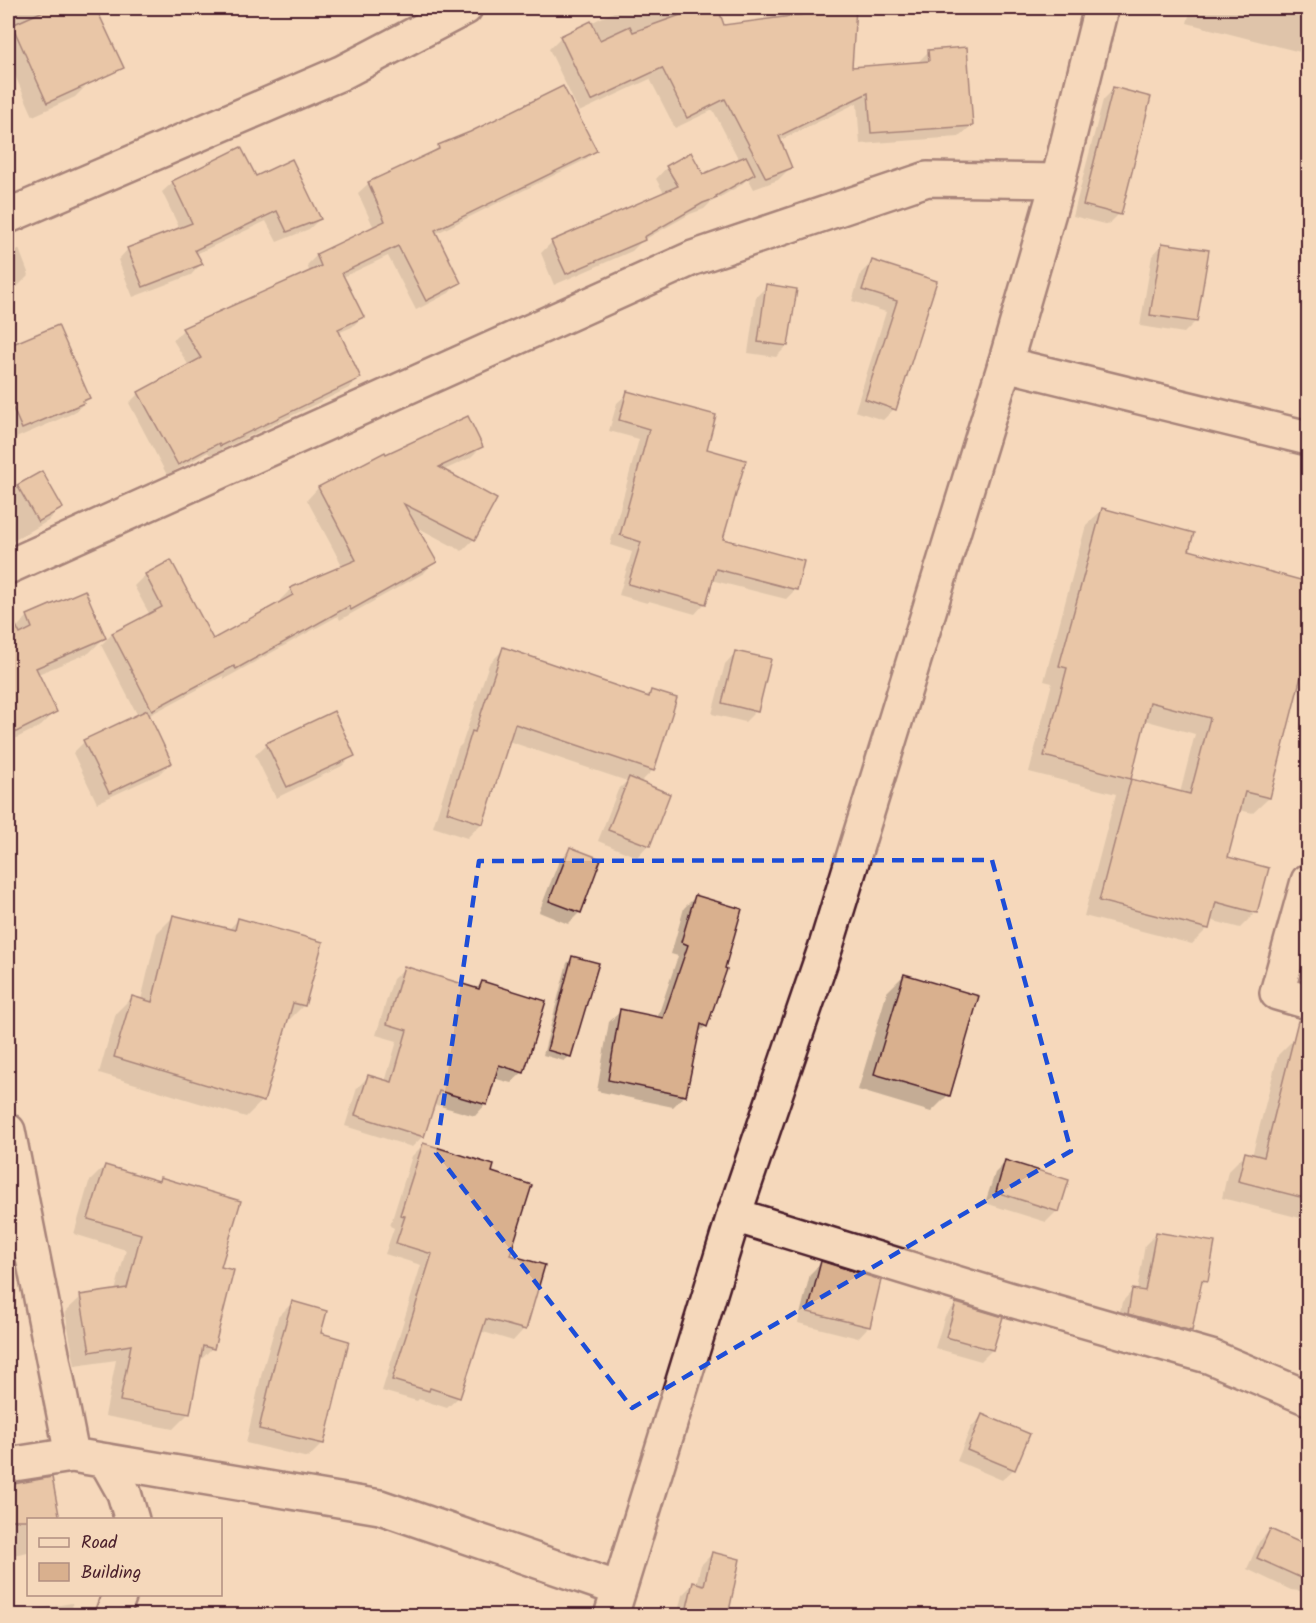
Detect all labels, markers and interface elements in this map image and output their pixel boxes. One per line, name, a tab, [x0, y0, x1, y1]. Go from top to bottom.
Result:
legend	[27, 1518, 222, 1596]
text: Road	[81, 1529, 118, 1558]
text: Building	[81, 1559, 141, 1588]

